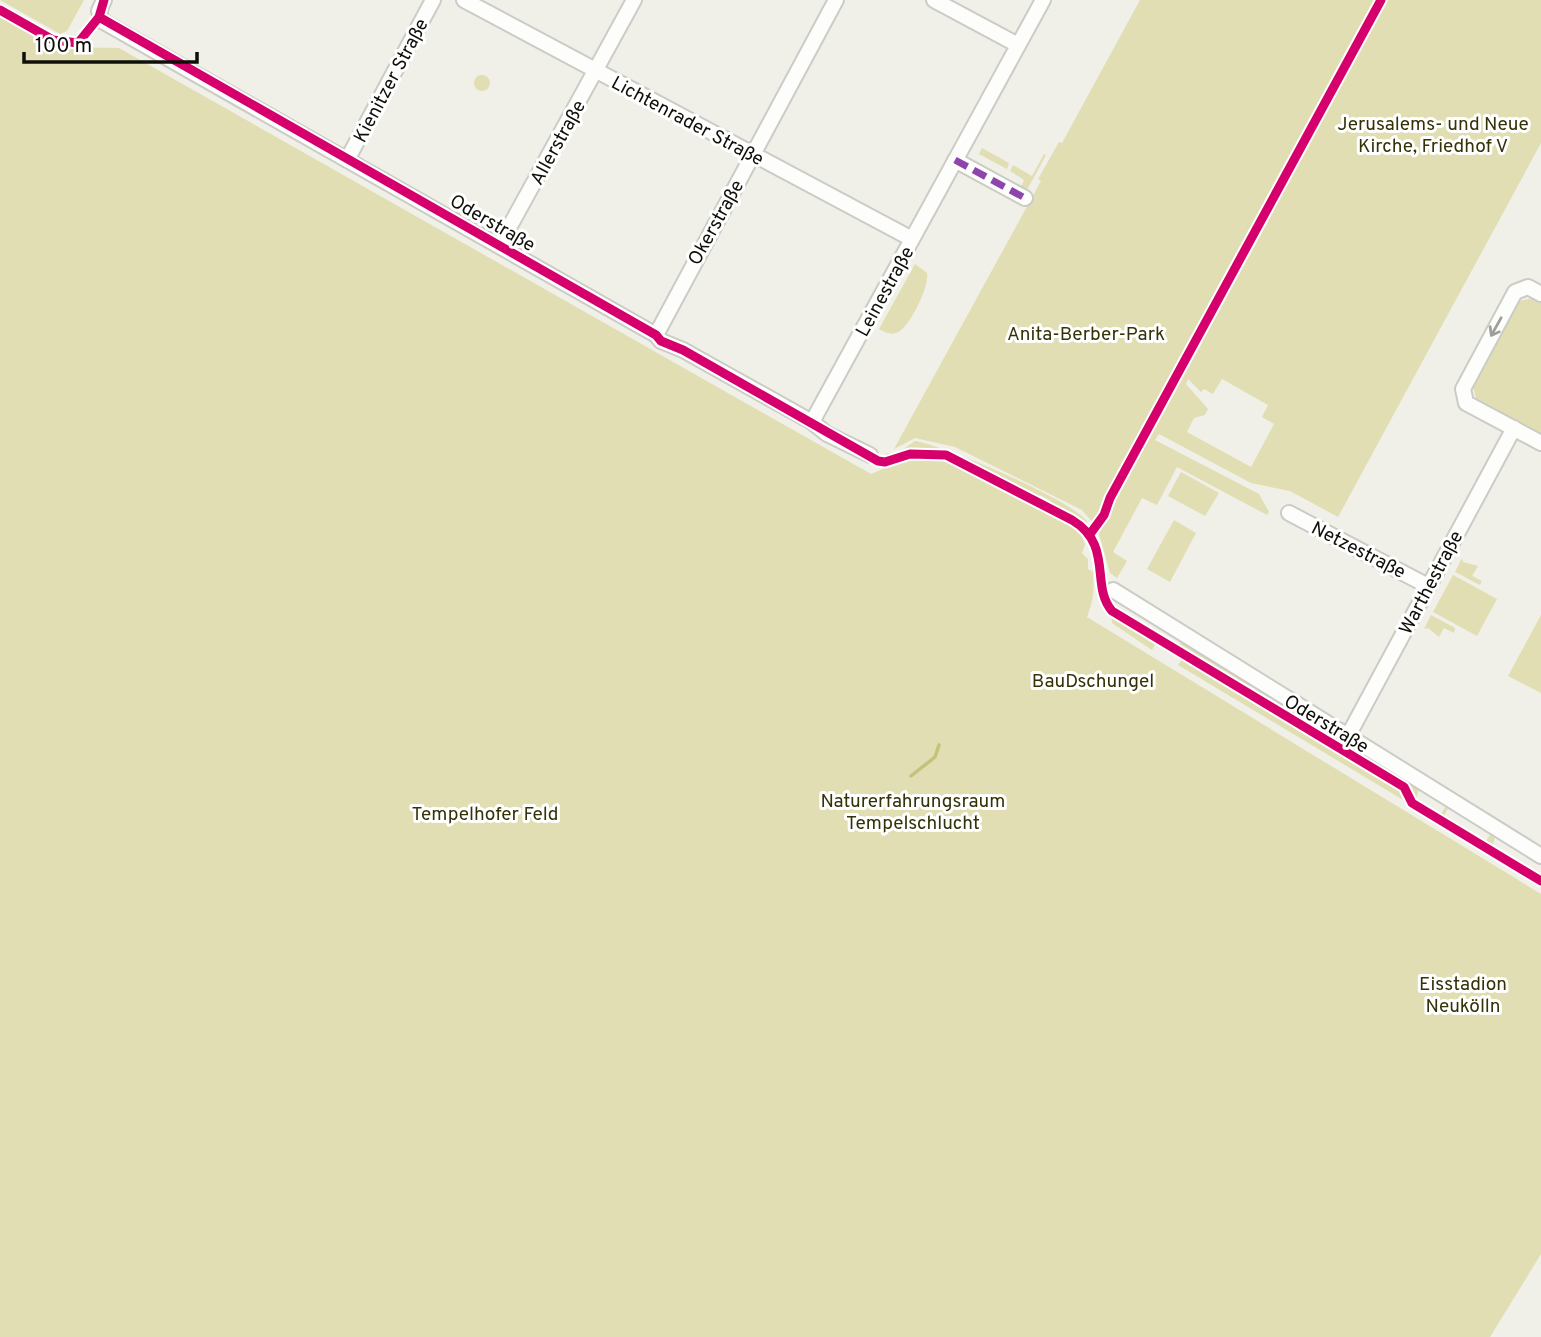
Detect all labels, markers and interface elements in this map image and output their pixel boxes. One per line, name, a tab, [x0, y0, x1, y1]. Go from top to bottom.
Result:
street label: Kienitzer Straße	[349, 15, 435, 147]
scale bar	[24, 21, 198, 65]
text: 100 m	[35, 33, 92, 60]
street label: Lichtenrader Straße	[607, 71, 767, 172]
street label: Allerstraße	[526, 96, 592, 190]
park label: Jerusalems- und Neue Kirche, Friedhof V	[1337, 113, 1529, 159]
street label: Okerstraße	[683, 176, 750, 270]
street label: Oderstraße	[445, 190, 539, 258]
street label: Leinestraße	[851, 243, 920, 341]
one-way arrow	[1489, 316, 1502, 337]
park label: Anita-Berber-Park	[1007, 323, 1165, 347]
street label: Netzestraße	[1307, 517, 1409, 585]
street label: Warthestraße	[1394, 527, 1469, 639]
park label: BauDschungel	[1032, 670, 1154, 694]
street label: Oderstraße	[1279, 690, 1373, 759]
park label: Naturerfahrungsraum Tempelschlucht	[821, 790, 1005, 836]
park label: Tempelhofer Feld	[412, 803, 558, 827]
park label: Eisstadion Neukölln	[1419, 973, 1507, 1019]

